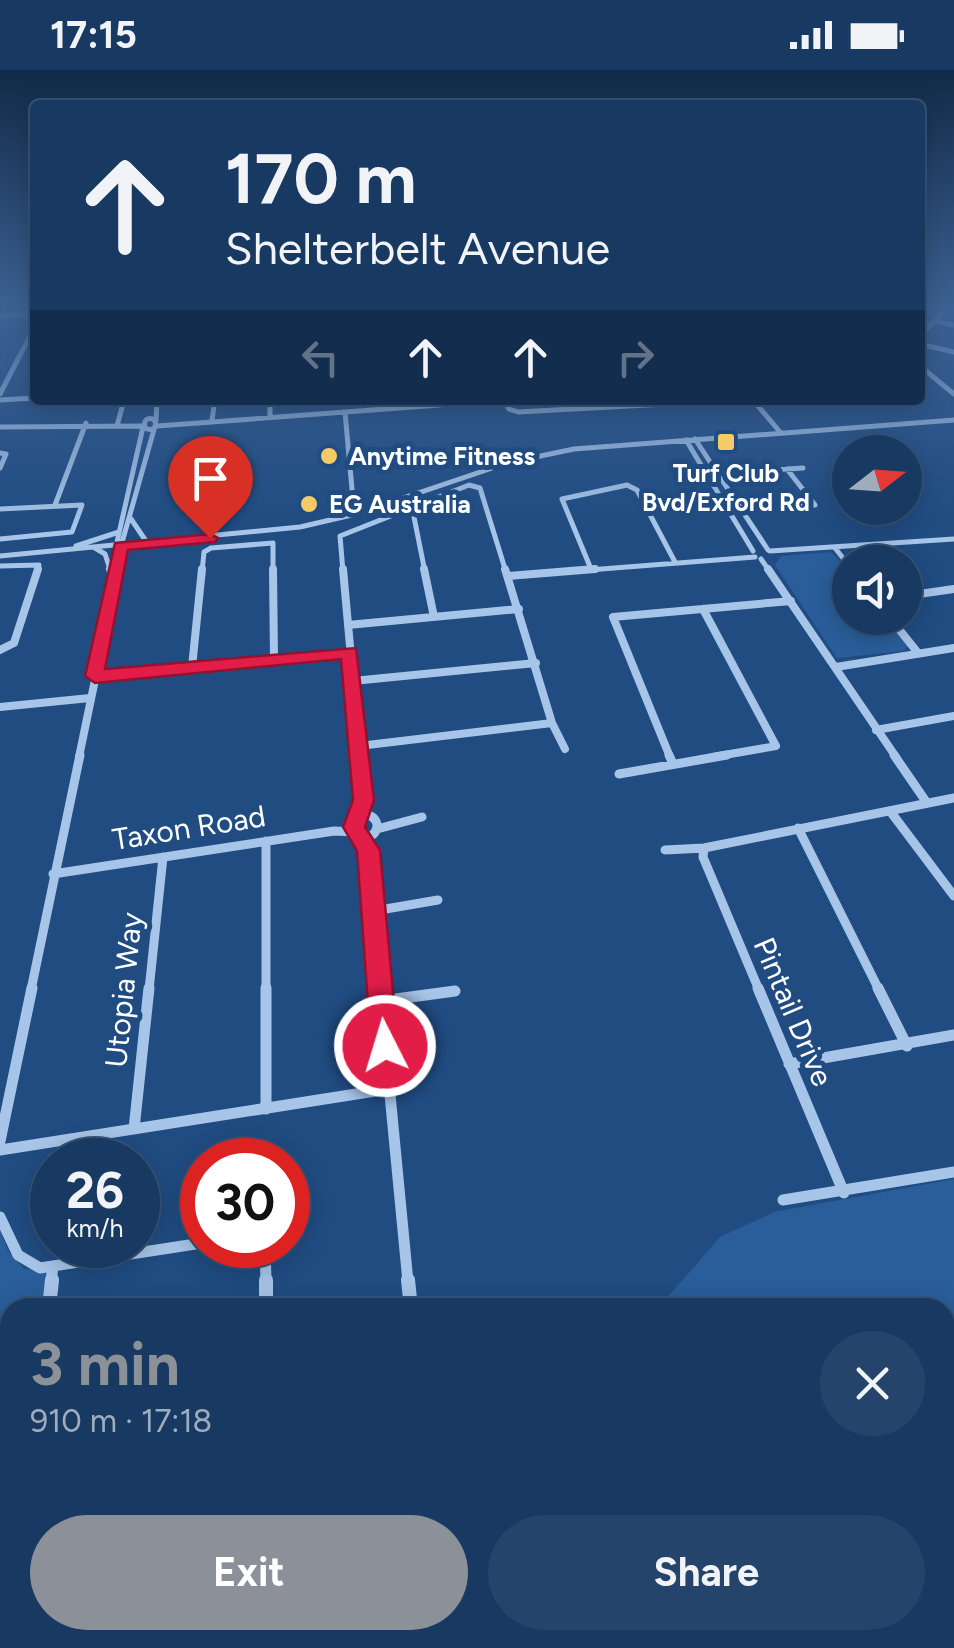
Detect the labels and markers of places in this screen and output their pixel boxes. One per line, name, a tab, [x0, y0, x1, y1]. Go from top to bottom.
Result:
marker: Turf Club Bvd/Exford Rd	[715, 431, 737, 453]
pin	[168, 436, 253, 539]
place label: Anytime Fitness	[349, 441, 535, 471]
marker: Anytime Fitness	[318, 445, 340, 467]
place label: Turf Club Bvd/Exford Rd	[642, 458, 810, 517]
place label: EG Australia	[329, 489, 471, 519]
marker: EG Australia	[298, 493, 320, 515]

